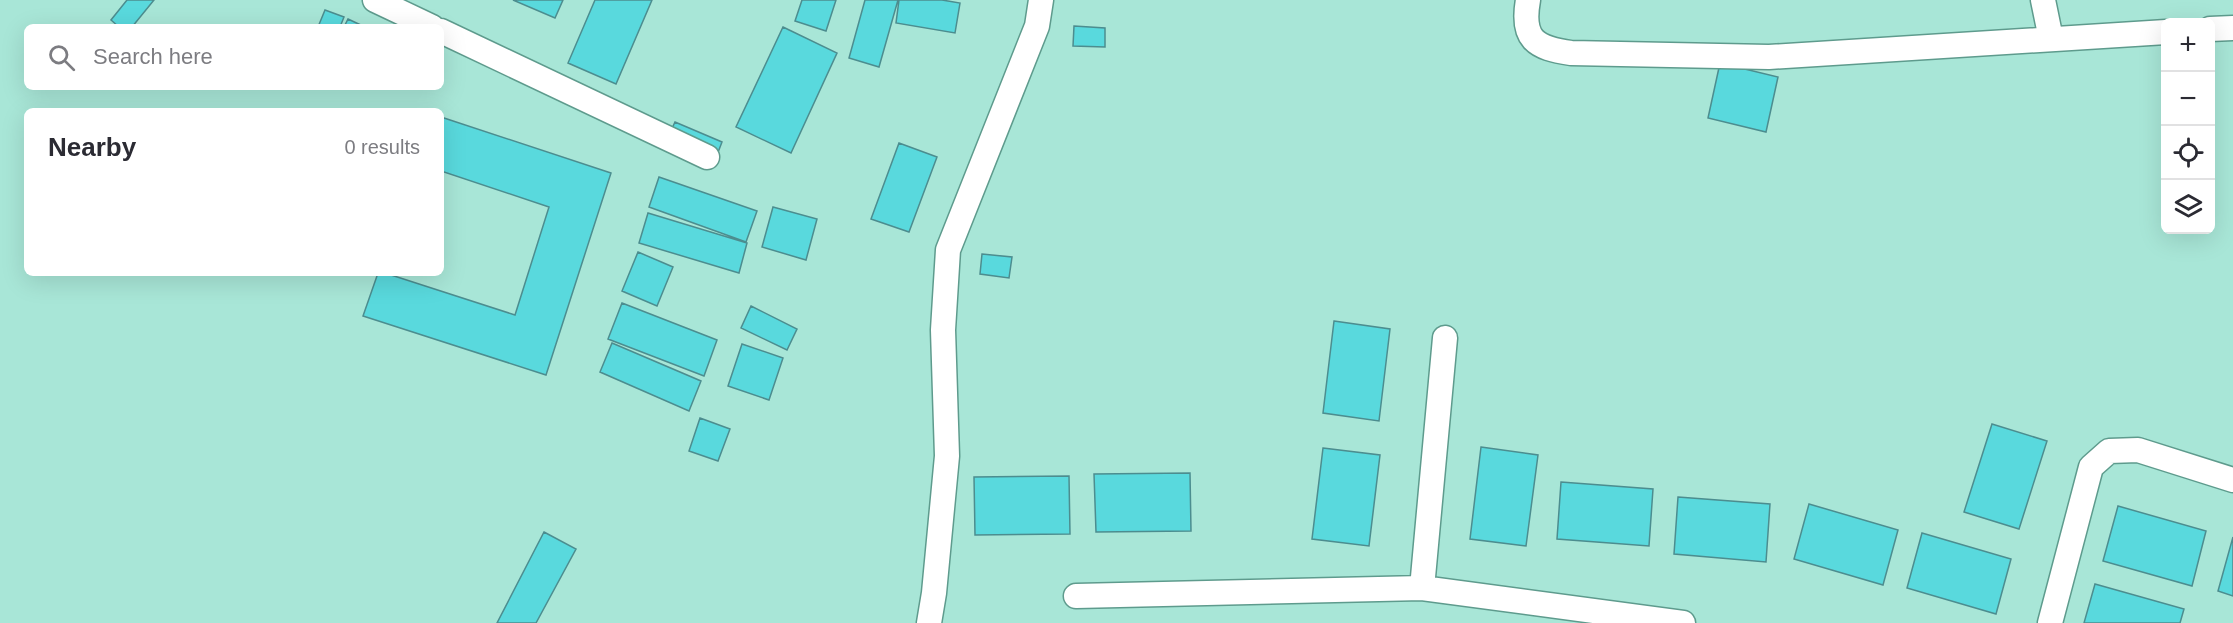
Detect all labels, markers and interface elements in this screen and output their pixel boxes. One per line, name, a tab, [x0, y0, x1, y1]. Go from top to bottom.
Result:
map controls	[2161, 18, 2215, 234]
button: +	[2161, 18, 2215, 72]
search box	[24, 24, 444, 90]
icon: search	[45, 41, 78, 74]
text: Search here	[93, 44, 213, 69]
button: −	[2161, 72, 2215, 126]
button: locate	[2161, 126, 2215, 180]
text: Nearby	[48, 132, 136, 162]
text: 0 results	[344, 136, 420, 158]
button: layers	[2161, 180, 2215, 234]

